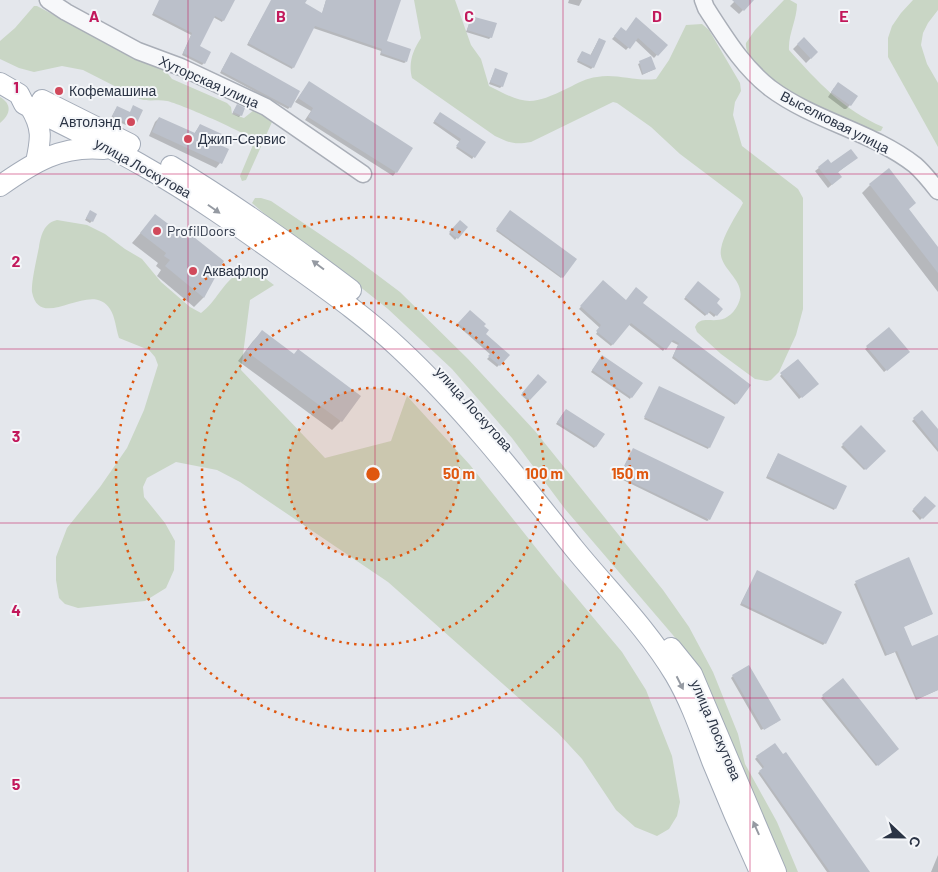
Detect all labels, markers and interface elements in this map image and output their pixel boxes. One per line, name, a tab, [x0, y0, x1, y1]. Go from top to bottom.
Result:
text: A	[89, 6, 100, 25]
text: B	[276, 6, 286, 25]
text: C	[464, 6, 474, 25]
text: D	[652, 6, 662, 25]
text: E	[839, 6, 849, 25]
street label: Хуторская улица	[156, 52, 262, 111]
text: 1	[13, 77, 19, 96]
place label: Кофемашина	[69, 82, 156, 99]
marker: Кофемашина	[53, 85, 65, 97]
street label: Выселковая улица	[778, 87, 893, 156]
place label: Автолэнд	[60, 113, 121, 130]
marker: Автолэнд	[125, 116, 137, 128]
place label: Джип-Сервис	[198, 130, 286, 147]
marker: Джип-Сервис	[182, 133, 194, 145]
street label: улица Лоскутова	[92, 134, 195, 201]
one-way arrow	[207, 204, 220, 214]
place label: ProfilDoors	[167, 222, 236, 239]
marker: ProfilDoors	[151, 225, 163, 237]
text: 2	[12, 251, 21, 270]
one-way arrow	[312, 260, 325, 271]
place label: Аквафлор	[203, 262, 269, 279]
marker: Аквафлор	[187, 265, 199, 277]
street label: улица Лоскутова	[432, 363, 517, 455]
text: 3	[12, 426, 20, 445]
text: 50 m	[443, 464, 475, 482]
text: 100 m	[525, 464, 563, 482]
text: 150 m	[611, 464, 649, 482]
centre of rings	[364, 465, 382, 483]
text: 4	[11, 600, 21, 619]
one-way arrow	[675, 676, 684, 691]
street label: улица Лоскутова	[688, 677, 745, 783]
text: 5	[12, 774, 21, 793]
north arrow	[878, 812, 928, 862]
one-way arrow	[752, 821, 760, 835]
text: С	[906, 834, 925, 850]

